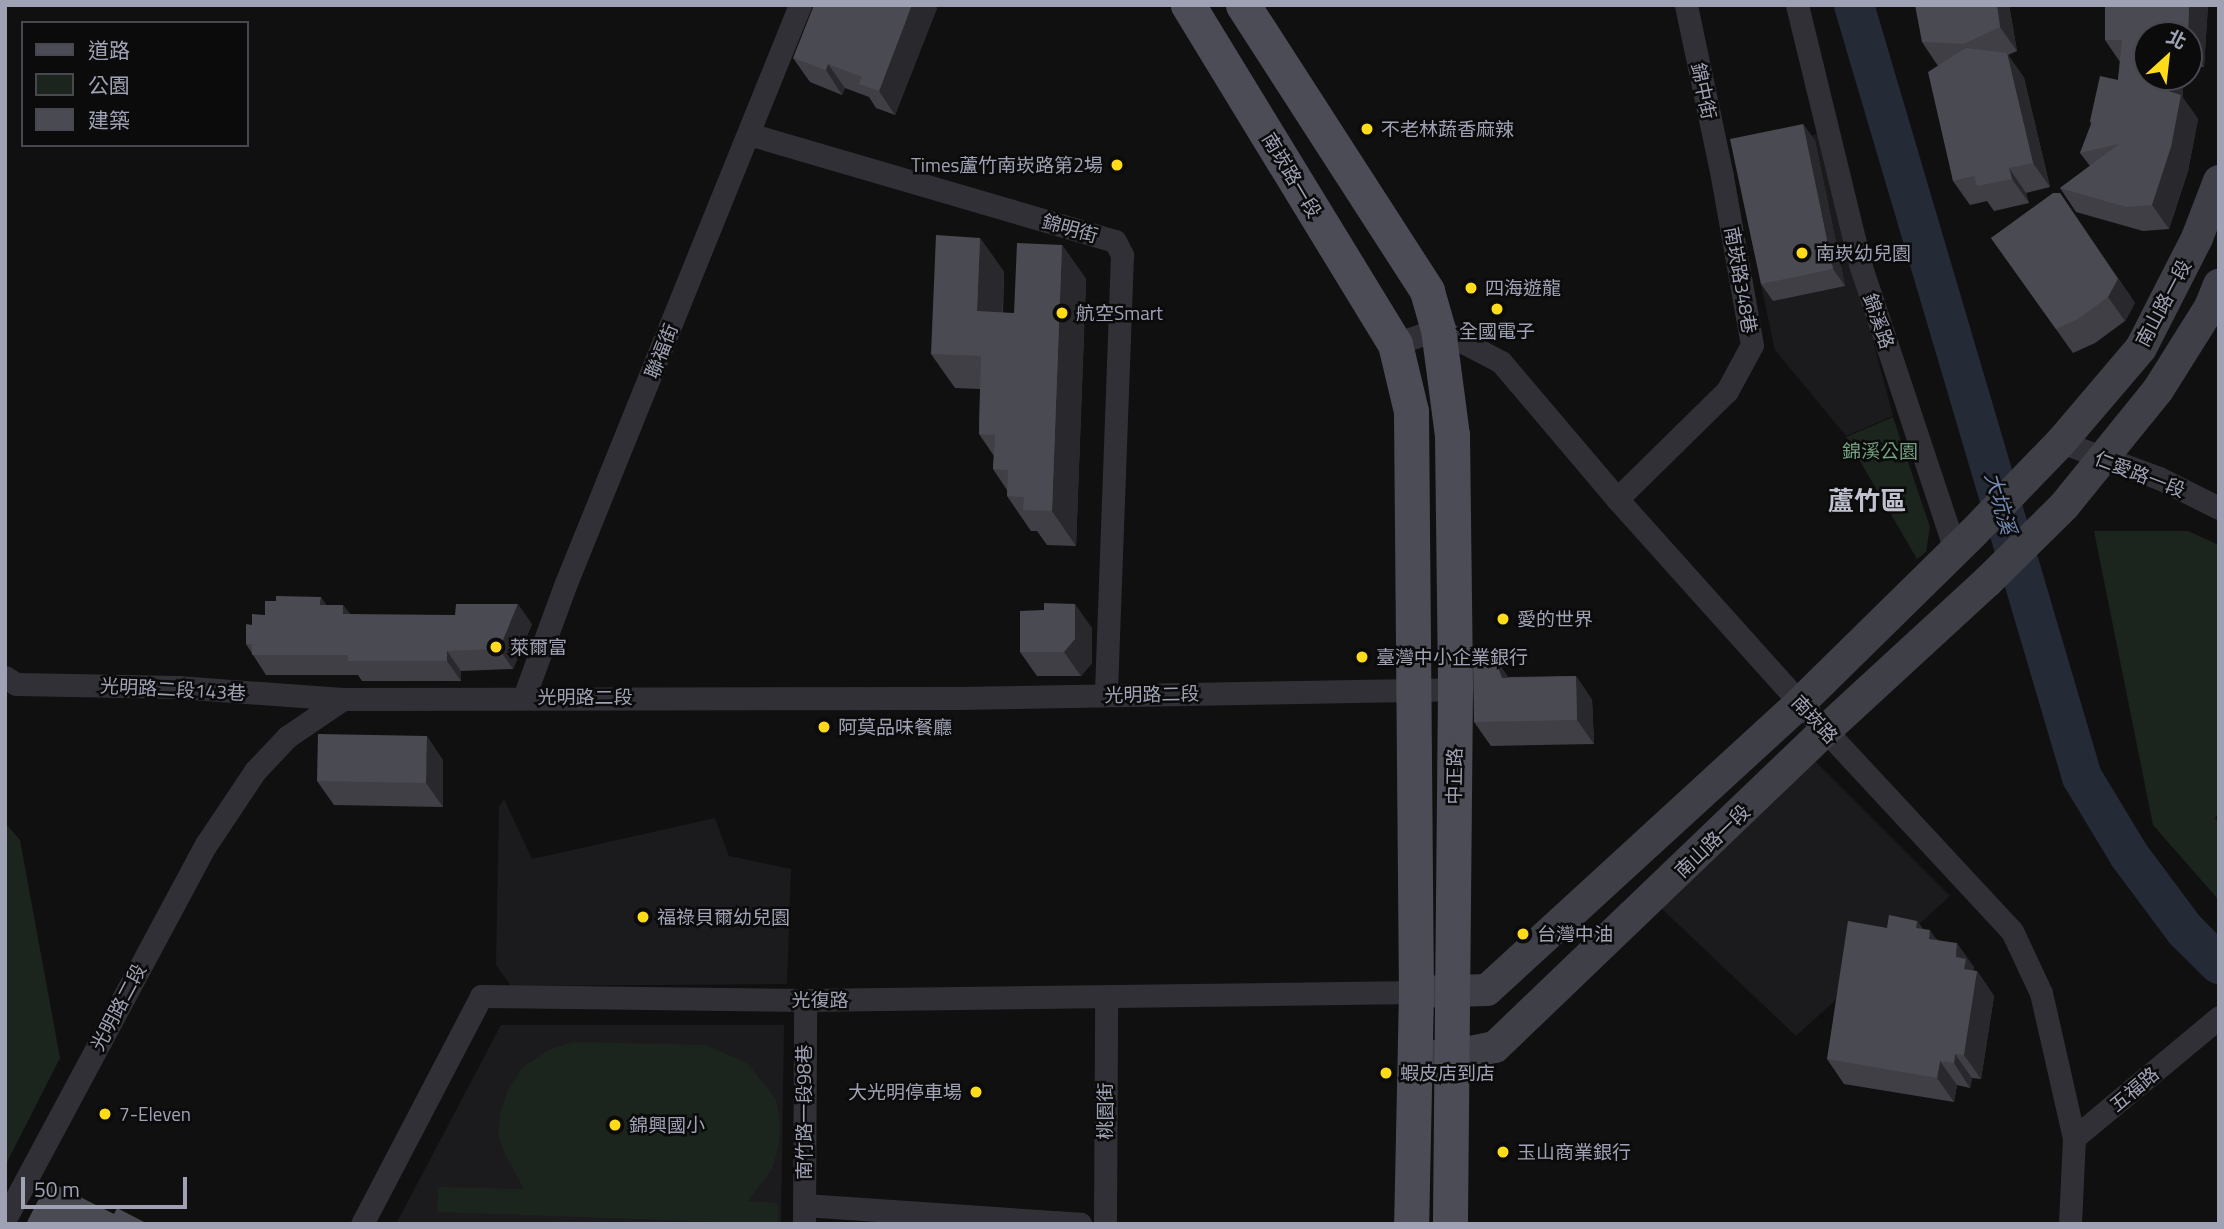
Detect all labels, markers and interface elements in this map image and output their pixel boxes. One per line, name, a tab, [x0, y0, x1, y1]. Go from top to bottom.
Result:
legend	[21, 21, 248, 147]
north arrow	[2133, 21, 2203, 91]
text: 北	[2162, 21, 2192, 56]
text: 道路	[88, 34, 130, 66]
street label: 錦中街	[1687, 61, 1721, 121]
text: 公園	[88, 69, 130, 101]
text: 建築	[88, 104, 130, 136]
place label: 不老林蔬香麻辣	[1381, 118, 1514, 140]
marker: 不老林蔬香麻辣	[1359, 121, 1375, 137]
street label: 南崁路一段	[1258, 128, 1326, 222]
place label: Times蘆竹南崁路第2場	[911, 154, 1103, 176]
marker: Times蘆竹南崁路第2場	[1109, 157, 1125, 173]
street label: 錦明街	[1039, 209, 1101, 247]
street label: 南崁路348巷	[1720, 225, 1762, 335]
place label: 南崁幼兒園	[1816, 242, 1911, 264]
marker: 南崁幼兒園	[1794, 245, 1810, 261]
street label: 南山路一段	[2131, 256, 2195, 350]
place label: 四海遊龍	[1485, 277, 1561, 299]
marker: 四海遊龍	[1463, 280, 1479, 296]
street label: 錦溪路	[1859, 290, 1899, 352]
marker: 全國電子	[1489, 301, 1505, 317]
place label: 航空Smart	[1076, 302, 1163, 324]
marker: 航空Smart	[1054, 305, 1070, 321]
street label: 聯福街	[640, 320, 682, 382]
place label: 全國電子	[1459, 320, 1535, 342]
park label: 錦溪公園	[1842, 440, 1918, 462]
street label: 仁愛路一段	[2092, 446, 2188, 502]
water label: 大坑溪	[1980, 469, 2022, 537]
district label: 蘆竹區	[1828, 485, 1906, 517]
place label: 愛的世界	[1517, 608, 1593, 630]
marker: 愛的世界	[1495, 611, 1511, 627]
place label: 萊爾富	[510, 636, 567, 658]
marker: 萊爾富	[488, 639, 504, 655]
place label: 臺灣中小企業銀行	[1376, 646, 1528, 668]
marker: 臺灣中小企業銀行	[1354, 649, 1370, 665]
street label: 光明路二段143巷	[100, 674, 246, 704]
street label: 光明路二段	[1104, 682, 1200, 706]
street label: 光明路二段	[538, 686, 632, 708]
street label: 南崁路	[1787, 690, 1843, 748]
place label: 阿莫品味餐廳	[838, 716, 952, 738]
marker: 阿莫品味餐廳	[816, 719, 832, 735]
street label: 中正路	[1442, 747, 1466, 805]
street label: 南山路一段	[1670, 800, 1754, 882]
place label: 福祿貝爾幼兒園	[657, 906, 790, 928]
marker: 福祿貝爾幼兒園	[635, 909, 651, 925]
place label: 台灣中油	[1537, 923, 1613, 945]
marker: 台灣中油	[1515, 926, 1531, 942]
street label: 光明路二段	[86, 960, 150, 1054]
street label: 光復路	[792, 989, 848, 1011]
street label: 南竹路一段98巷	[793, 1044, 815, 1180]
place label: 蝦皮店到店	[1400, 1062, 1495, 1084]
street label: 五福路	[2105, 1062, 2163, 1116]
marker: 蝦皮店到店	[1378, 1065, 1394, 1081]
place label: 大光明停車場	[848, 1081, 962, 1103]
street label: 桃園街	[1094, 1083, 1116, 1139]
marker: 大光明停車場	[968, 1084, 984, 1100]
place label: 7-Eleven	[119, 1103, 191, 1125]
marker: 7-Eleven	[97, 1106, 113, 1122]
place label: 錦興國小	[629, 1114, 705, 1136]
marker: 錦興國小	[607, 1117, 623, 1133]
place label: 玉山商業銀行	[1517, 1141, 1631, 1163]
marker: 玉山商業銀行	[1495, 1144, 1511, 1160]
scale bar	[24, 1162, 191, 1206]
text: 50 m	[34, 1173, 80, 1205]

